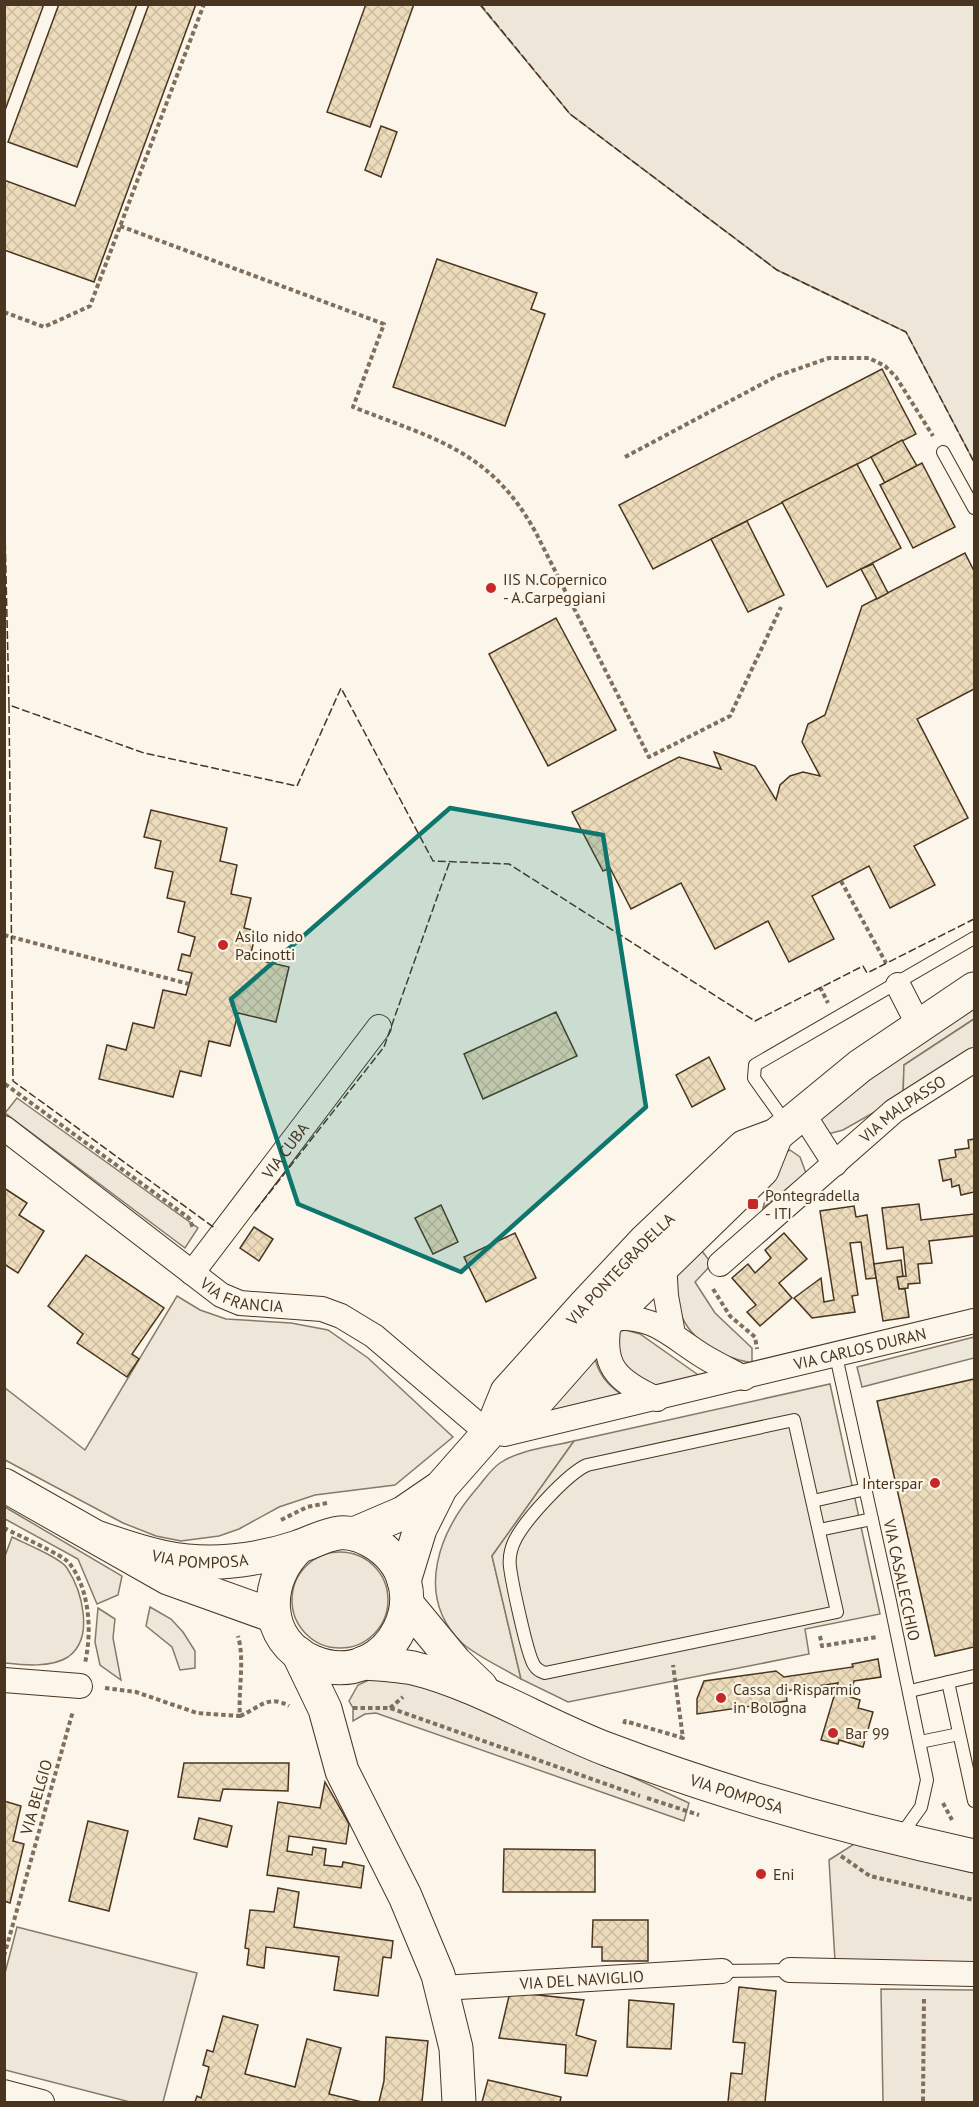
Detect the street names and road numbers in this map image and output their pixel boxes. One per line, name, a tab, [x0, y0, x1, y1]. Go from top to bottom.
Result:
street label: VIA MALPASSO	[854, 1071, 950, 1147]
street label: VIA CUBA	[257, 1118, 313, 1183]
street label: VIA PONTEGRADELLA	[561, 1208, 679, 1330]
street label: VIA FRANCIA	[195, 1272, 285, 1316]
street label: VIA CARLOS DURAN	[791, 1323, 928, 1374]
street label: VIA CASALECCHIO	[879, 1516, 925, 1643]
street label: VIA POMPOSA	[149, 1545, 250, 1572]
street label: VIA BELGIO	[15, 1757, 56, 1838]
street label: VIA POMPOSA	[687, 1769, 786, 1818]
street label: VIA DEL NAVIGLIO	[518, 1966, 645, 1993]

